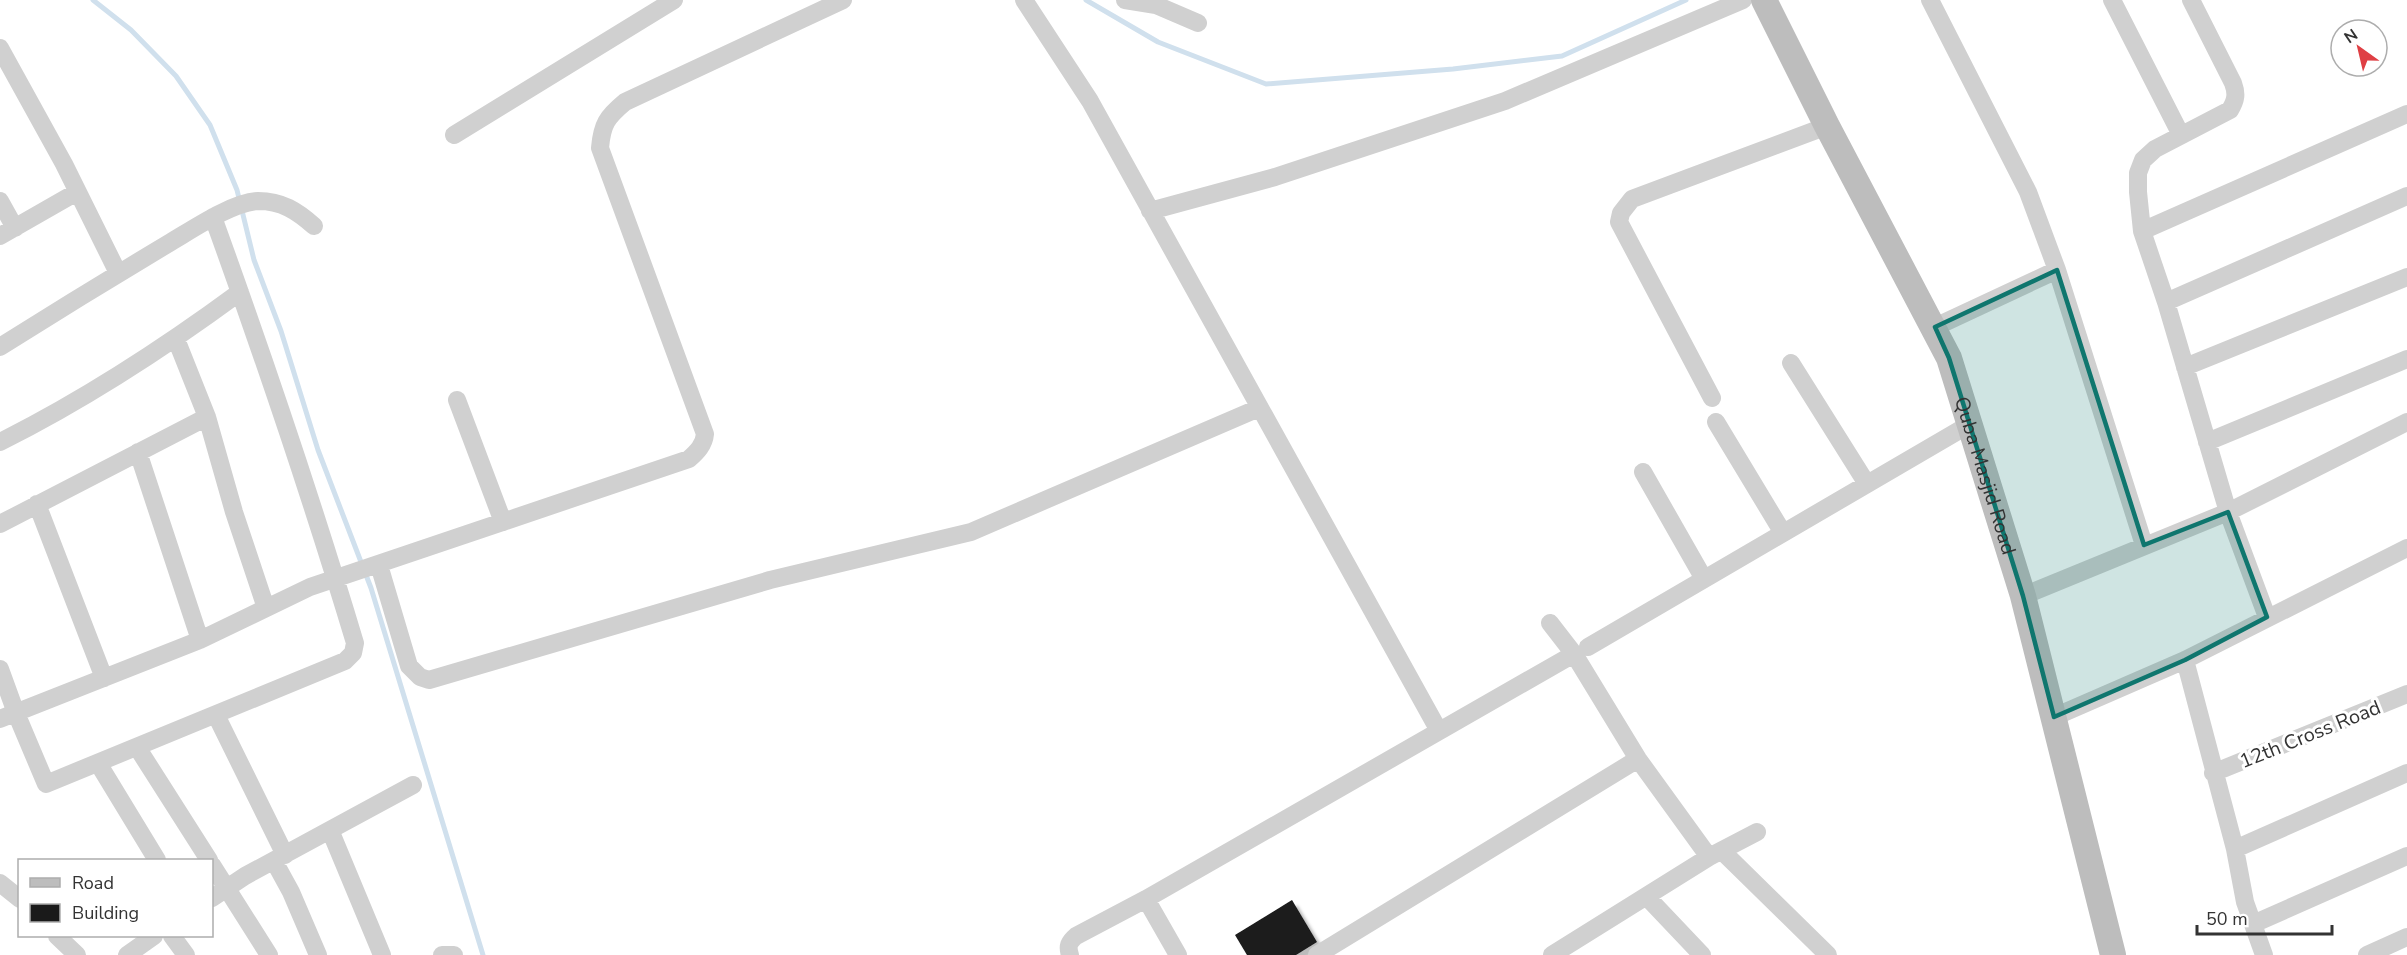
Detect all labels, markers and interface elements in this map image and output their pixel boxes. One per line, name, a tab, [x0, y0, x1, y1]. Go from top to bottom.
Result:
north arrow	[2329, 18, 2389, 78]
text: N	[2340, 24, 2362, 49]
street label: Quba Masjid Road	[1948, 393, 2022, 558]
street label: 12th Cross Road	[2236, 694, 2385, 775]
legend	[18, 859, 213, 937]
text: Road	[72, 871, 114, 895]
scale bar	[2197, 898, 2332, 936]
text: Building	[72, 901, 139, 925]
text: 50 m	[2206, 907, 2248, 931]

